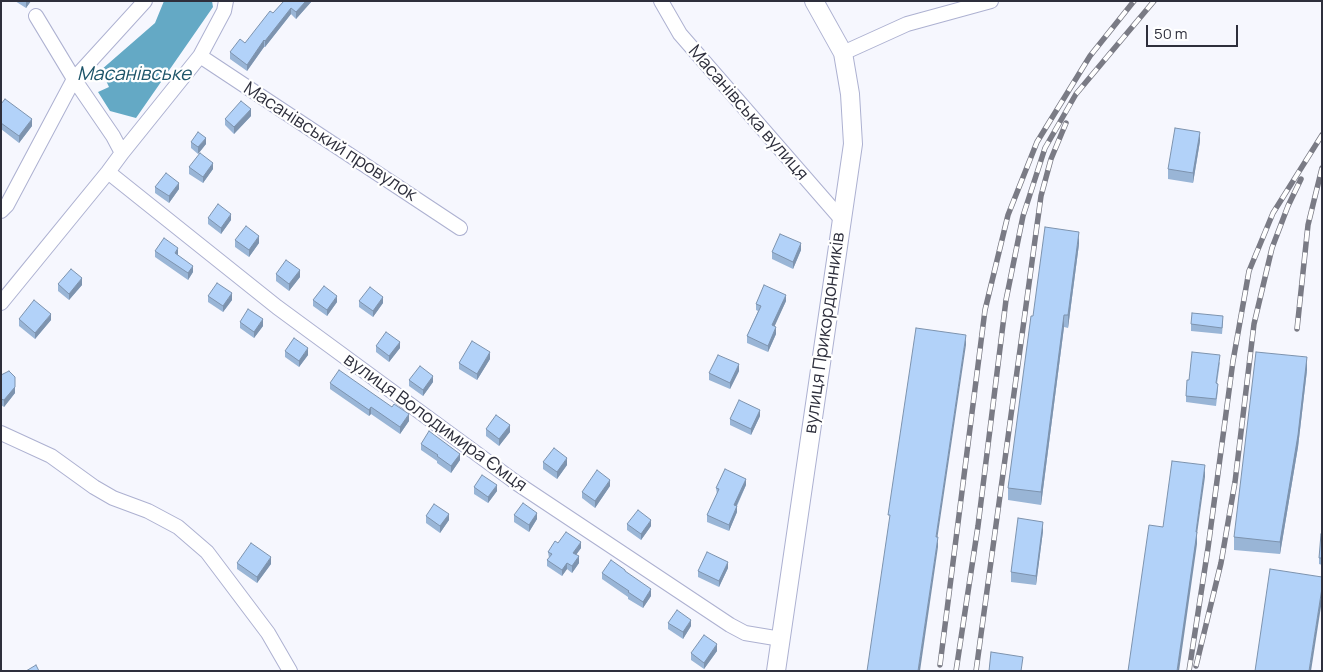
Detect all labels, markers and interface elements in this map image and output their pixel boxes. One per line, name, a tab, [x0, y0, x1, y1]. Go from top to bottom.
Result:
scale bar	[1148, 15, 1240, 47]
text: 50 m	[1154, 23, 1188, 44]
street label: Масанівська вулиця	[683, 41, 813, 185]
water label: Масанівське	[77, 64, 191, 86]
street label: Масанівський провулок	[239, 78, 421, 206]
street label: вулиця Прикордонників	[800, 231, 850, 435]
street label: вулиця Володимира Ємця	[339, 349, 531, 497]

